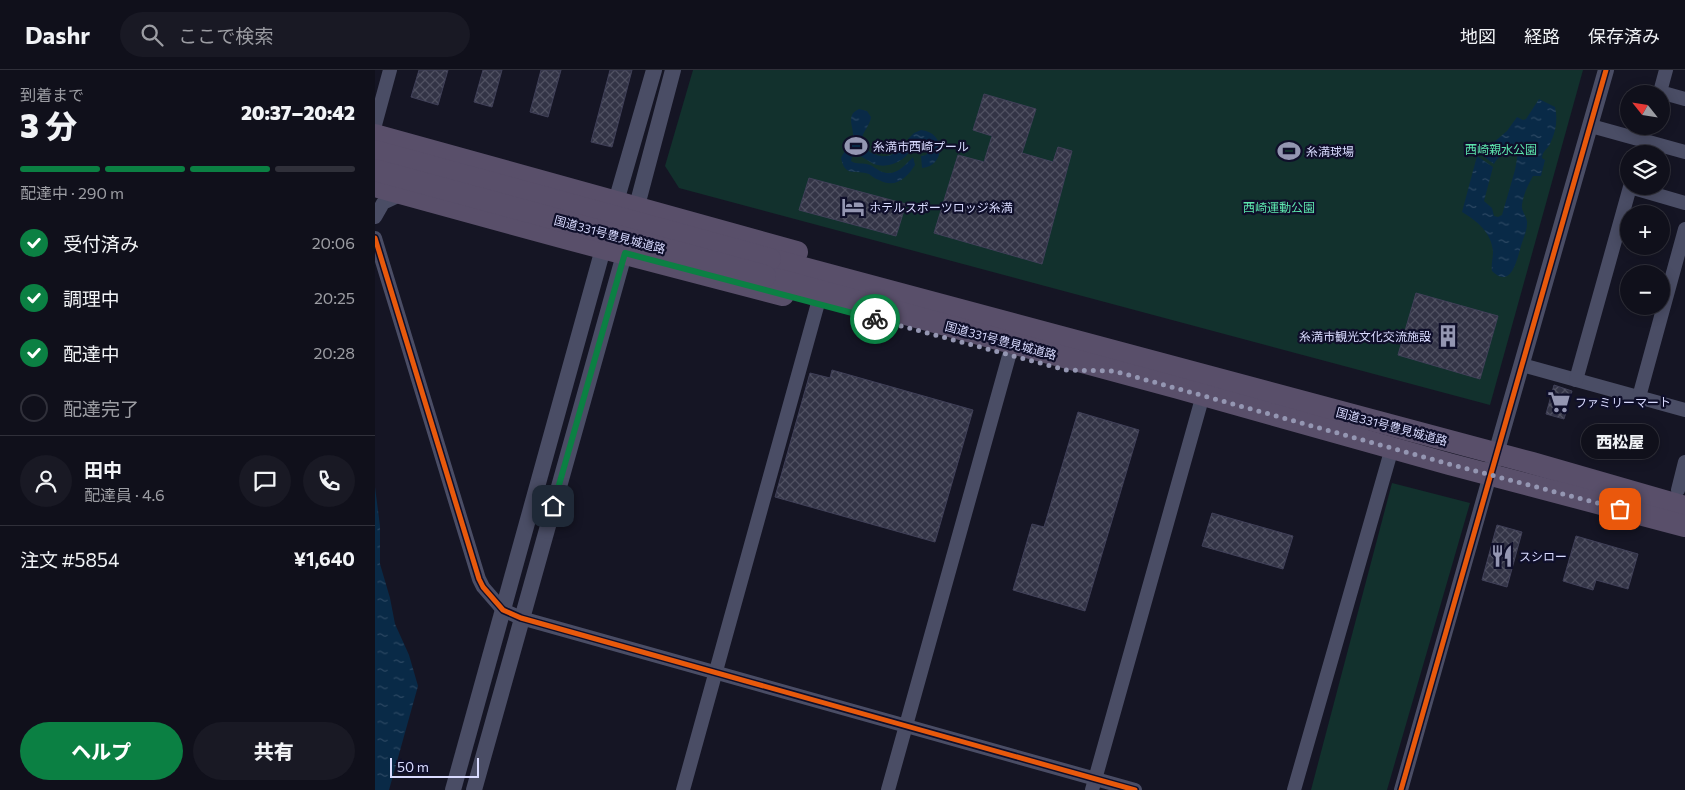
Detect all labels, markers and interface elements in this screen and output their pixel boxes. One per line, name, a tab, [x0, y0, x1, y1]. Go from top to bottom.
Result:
search box	[120, 12, 470, 57]
text: Dashr	[25, 20, 90, 49]
icon: search	[138, 21, 166, 49]
text: ここで検索	[178, 24, 273, 47]
text: 地図	[1460, 25, 1496, 47]
text: 経路	[1524, 25, 1560, 47]
text: 保存済み	[1588, 25, 1660, 47]
text: 到着まで	[20, 85, 84, 104]
north arrow	[1620, 85, 1670, 135]
map controls	[1620, 85, 1670, 315]
text: 20:37–20:42	[241, 101, 355, 124]
text: 3 分	[20, 105, 77, 145]
sports icon: 糸満市西崎プール	[843, 133, 869, 159]
sports icon: 糸満球場	[1276, 138, 1302, 164]
place label: 糸満市西崎プール	[873, 139, 969, 153]
park label: 西崎親水公園	[1465, 142, 1537, 156]
place label: 糸満球場	[1306, 144, 1354, 158]
button: layers	[1620, 145, 1670, 195]
text: 配達中 · 290 m	[20, 183, 124, 202]
hotel icon: ホテルスポーツロッジ糸満	[840, 194, 866, 220]
place label: ホテルスポーツロッジ糸満	[869, 200, 1013, 214]
park label: 西崎運動公園	[1243, 200, 1315, 214]
button: +	[1620, 205, 1670, 255]
street label: 国道331号豊見城道路	[553, 212, 667, 256]
icon: check	[20, 229, 48, 257]
text: 受付済み	[63, 232, 139, 255]
text: 20:06	[312, 233, 355, 252]
button: −	[1620, 265, 1670, 315]
icon: check	[20, 284, 48, 312]
text: 調理中	[63, 287, 120, 310]
text: 20:25	[314, 288, 355, 307]
courier	[850, 294, 900, 344]
icon: bike	[861, 305, 889, 333]
street label: 国道331号豊見城道路	[944, 318, 1058, 362]
building icon: 糸満市観光文化交流施設	[1435, 323, 1461, 349]
place label: 糸満市観光文化交流施設	[1299, 329, 1431, 343]
icon: check	[20, 339, 48, 367]
text: 配達中	[63, 342, 120, 365]
text: 20:28	[313, 343, 355, 362]
supermarket icon: ファミリーマート	[1546, 389, 1572, 415]
place label: ファミリーマート	[1575, 395, 1671, 409]
text: 配達完了	[63, 397, 139, 420]
street label: 国道331号豊見城道路	[1335, 404, 1449, 448]
callout: 西松屋	[1581, 424, 1659, 459]
text: 西松屋	[1596, 432, 1644, 451]
button: person	[20, 455, 72, 507]
button: chat	[239, 455, 291, 507]
button: phone	[303, 455, 355, 507]
text: 田中	[84, 458, 122, 481]
text: 配達員 · 4.6	[84, 485, 165, 504]
pin	[532, 485, 574, 527]
pin	[1599, 488, 1641, 530]
icon: home	[539, 492, 567, 520]
icon: bag	[1606, 495, 1634, 523]
restaurant icon: スシロー	[1489, 543, 1515, 569]
text: ¥1,640	[294, 547, 355, 570]
text: 注文 #5854	[20, 548, 119, 571]
place label: スシロー	[1519, 549, 1567, 563]
button: ヘルプ	[20, 722, 183, 780]
button: 共有	[193, 722, 355, 780]
scale bar	[390, 755, 479, 778]
text: 50 m	[397, 758, 429, 775]

